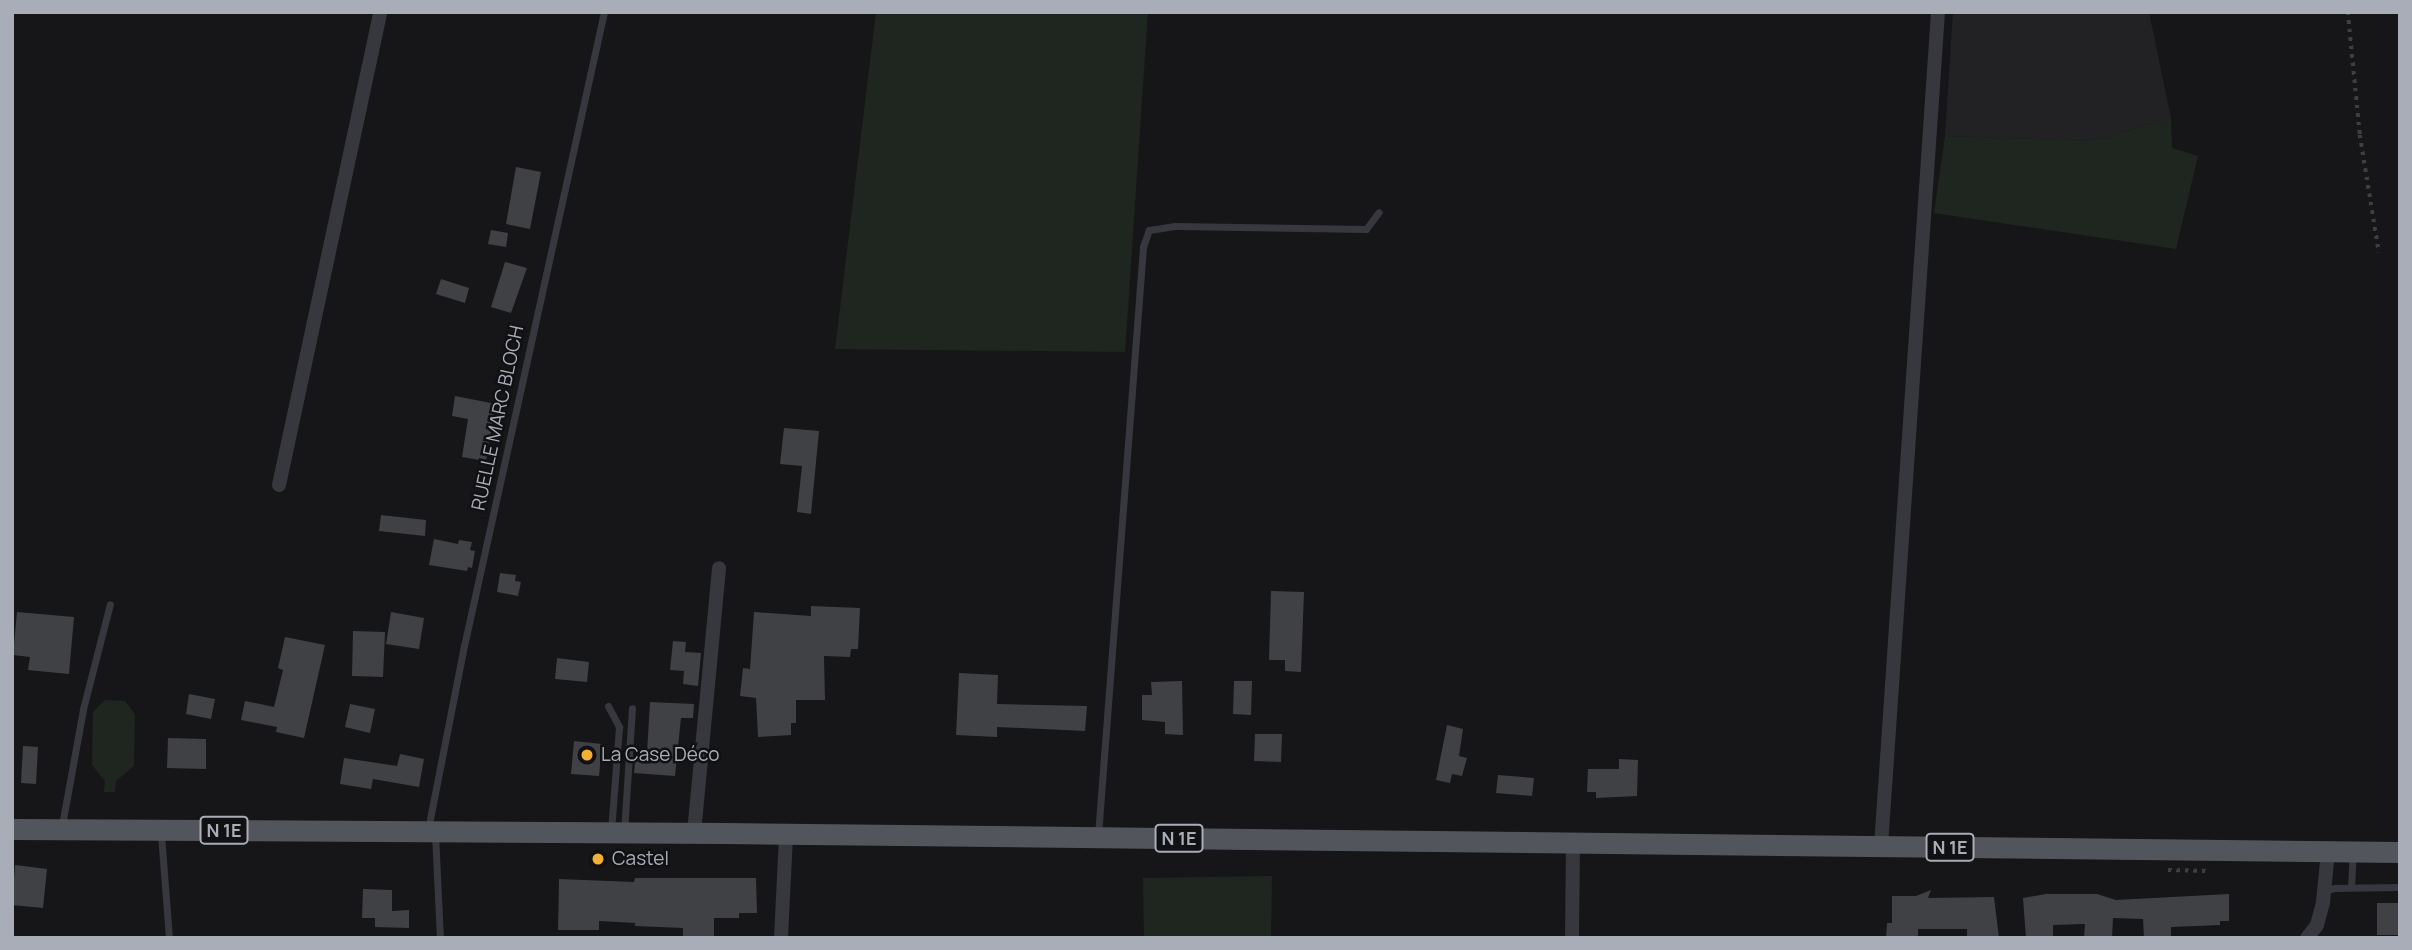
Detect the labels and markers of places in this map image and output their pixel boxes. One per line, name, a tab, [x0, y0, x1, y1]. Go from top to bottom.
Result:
place label: La Case Déco	[601, 744, 719, 766]
marker: La Case Déco	[579, 747, 595, 763]
place label: Castel	[612, 848, 669, 870]
marker: Castel	[590, 851, 606, 867]

